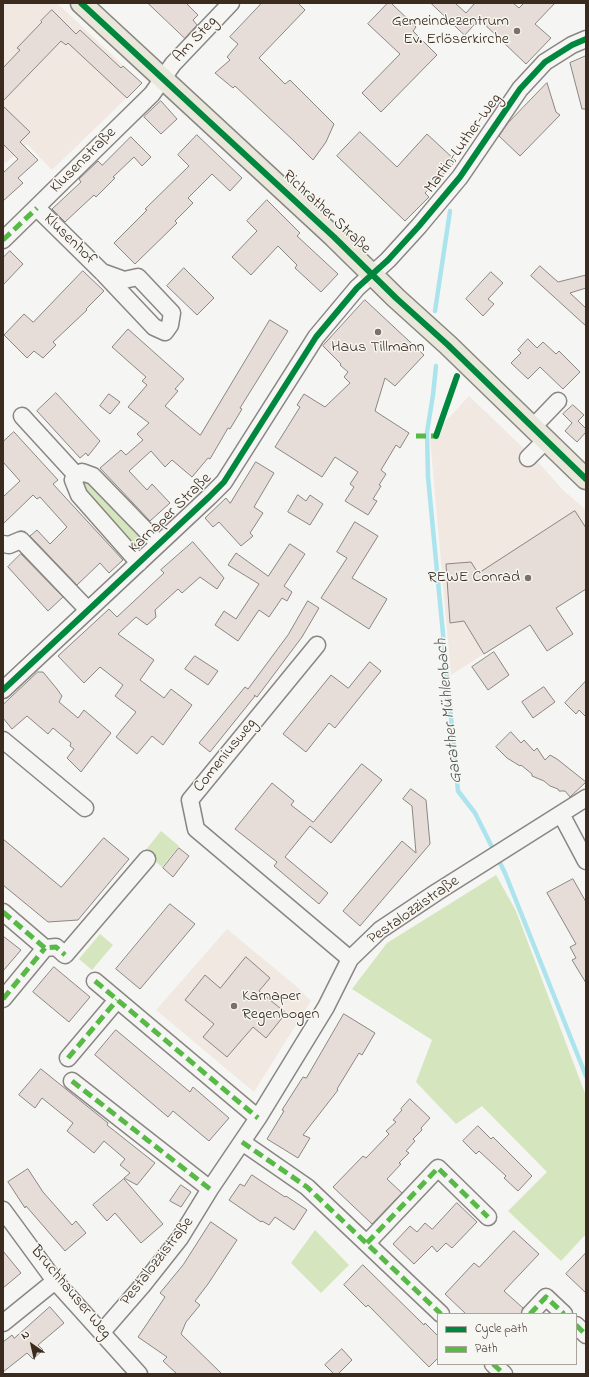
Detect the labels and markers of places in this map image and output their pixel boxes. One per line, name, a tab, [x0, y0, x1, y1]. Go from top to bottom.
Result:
place label: Gemeindezentrum Ev. Erlöserkirche	[392, 12, 509, 50]
marker: Gemeindezentrum Ev. Erlöserkirche	[512, 26, 522, 36]
marker: Haus Tillmann	[373, 327, 383, 337]
place label: Haus Tillmann	[331, 338, 425, 358]
place label: REWE Conrad	[428, 568, 520, 588]
marker: REWE Conrad	[523, 573, 533, 583]
place label: Karnaper Regenbogen	[242, 987, 319, 1025]
marker: Karnaper Regenbogen	[229, 1001, 239, 1011]

